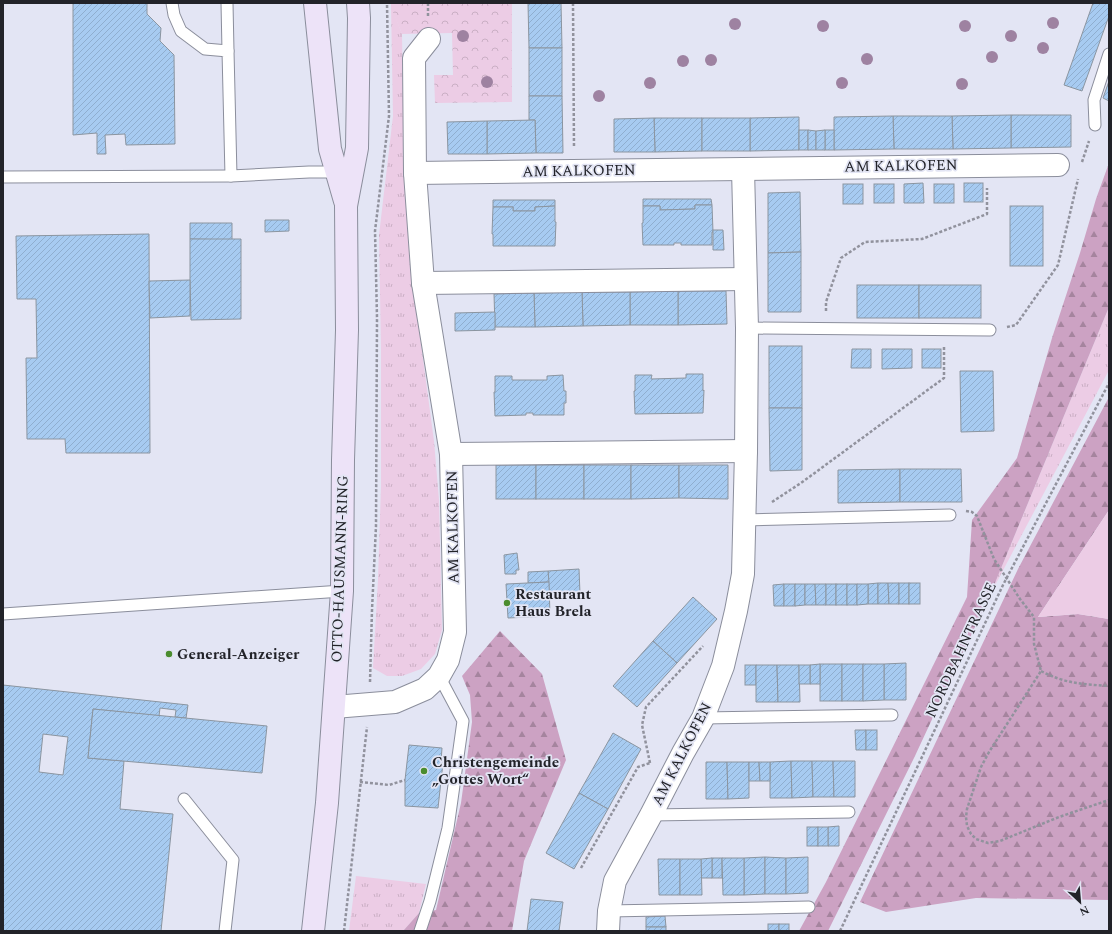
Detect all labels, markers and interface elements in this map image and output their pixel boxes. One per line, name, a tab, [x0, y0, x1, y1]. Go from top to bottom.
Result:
street label: AM KALKOFEN	[844, 154, 958, 178]
street label: AM KALKOFEN	[522, 159, 636, 183]
street label: AM KALKOFEN	[441, 470, 465, 584]
street label: OTTO-HAUSMANN-RING	[325, 475, 355, 663]
street label: NORDBAHNTRASSE	[919, 578, 1003, 722]
place label: Restaurant Haus Brela	[515, 583, 592, 623]
marker: Restaurant Haus Brela	[502, 598, 512, 608]
place label: General-Anzeiger	[177, 643, 300, 666]
marker: General-Anzeiger	[164, 649, 174, 659]
street label: AM KALKOFEN	[646, 698, 718, 810]
place label: Christengemeinde „Gottes Wort“	[432, 751, 559, 791]
marker: Christengemeinde „Gottes Wort“	[419, 766, 429, 776]
north arrow	[1060, 882, 1100, 922]
text: N	[1076, 901, 1092, 920]

